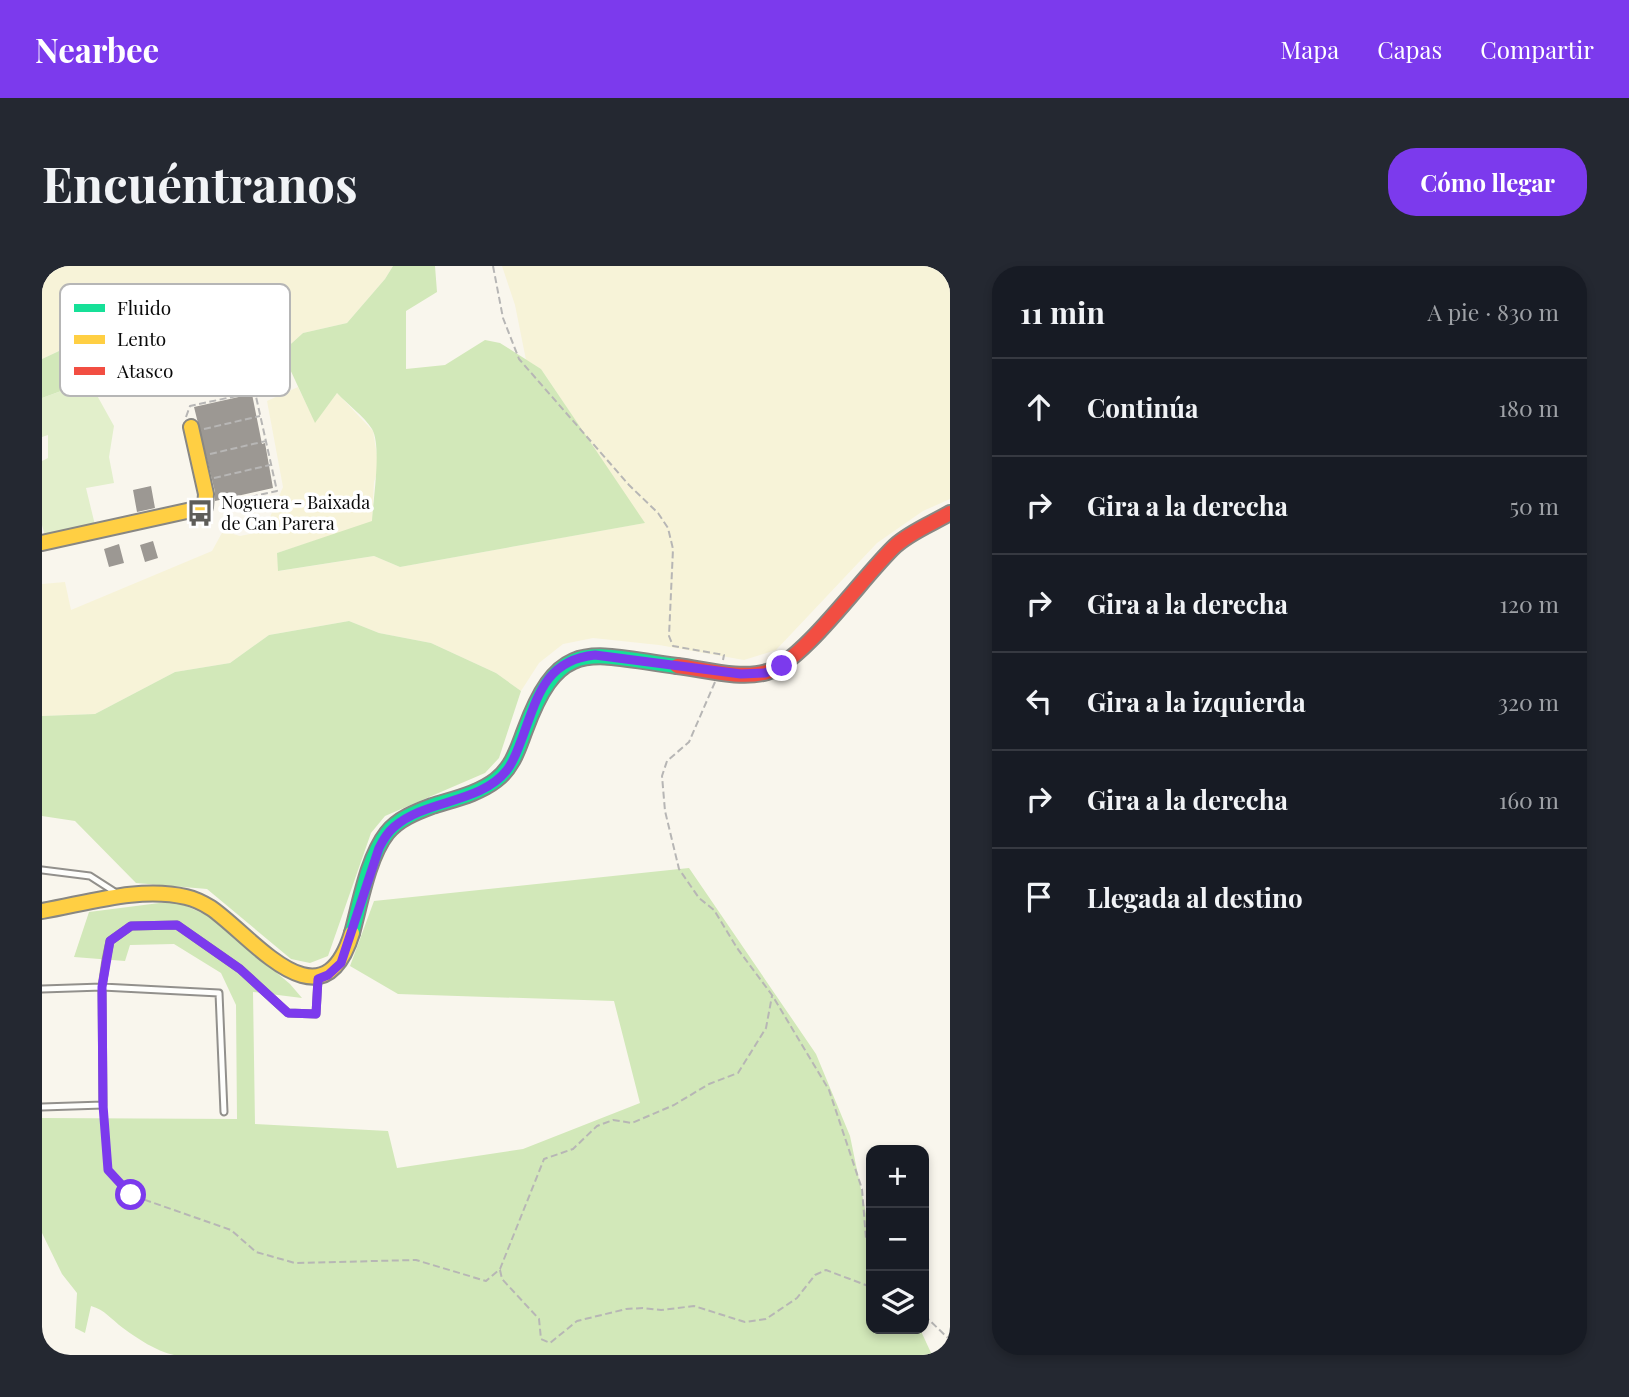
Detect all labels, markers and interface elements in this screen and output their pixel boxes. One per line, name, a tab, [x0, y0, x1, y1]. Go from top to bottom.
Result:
text: Nearbee	[35, 27, 159, 71]
text: Mapa	[1281, 33, 1339, 65]
text: Capas	[1377, 33, 1442, 65]
text: Compartir	[1480, 33, 1594, 65]
button: Cómo llegar	[1388, 148, 1587, 216]
text: Encuéntranos	[42, 150, 358, 215]
legend	[60, 284, 290, 396]
text: 11 min	[1020, 292, 1105, 332]
text: Fluido	[117, 294, 171, 320]
text: A pie · 830 m	[1427, 296, 1559, 327]
text: Lento	[117, 325, 166, 351]
text: Atasco	[116, 357, 173, 383]
icon: ahead	[1020, 388, 1058, 426]
text: Continúa	[1087, 390, 1199, 425]
text: 180 m	[1499, 392, 1559, 423]
icon: right	[1020, 486, 1058, 524]
text: Gira a la derecha	[1087, 488, 1288, 523]
place label: Noguera - Baixada de Can Parera	[221, 490, 370, 535]
text: 50 m	[1510, 490, 1559, 521]
bus stop icon: Noguera - Baixada de Can Parera	[185, 498, 215, 528]
icon: right	[1020, 584, 1058, 622]
text: Gira a la derecha	[1087, 586, 1288, 621]
text: 120 m	[1500, 588, 1559, 619]
route end	[766, 650, 797, 681]
icon: left	[1020, 682, 1058, 720]
text: Gira a la izquierda	[1087, 684, 1306, 719]
text: 320 m	[1498, 686, 1559, 717]
icon: right	[1020, 780, 1058, 818]
text: Gira a la derecha	[1087, 782, 1288, 817]
text: 160 m	[1499, 784, 1559, 815]
icon: arrive	[1020, 878, 1058, 916]
text: Llegada al destino	[1087, 880, 1303, 915]
map controls	[866, 1145, 929, 1334]
button: +	[866, 1145, 929, 1208]
route start	[115, 1179, 146, 1210]
button: −	[866, 1208, 929, 1271]
button: layers	[866, 1271, 929, 1334]

